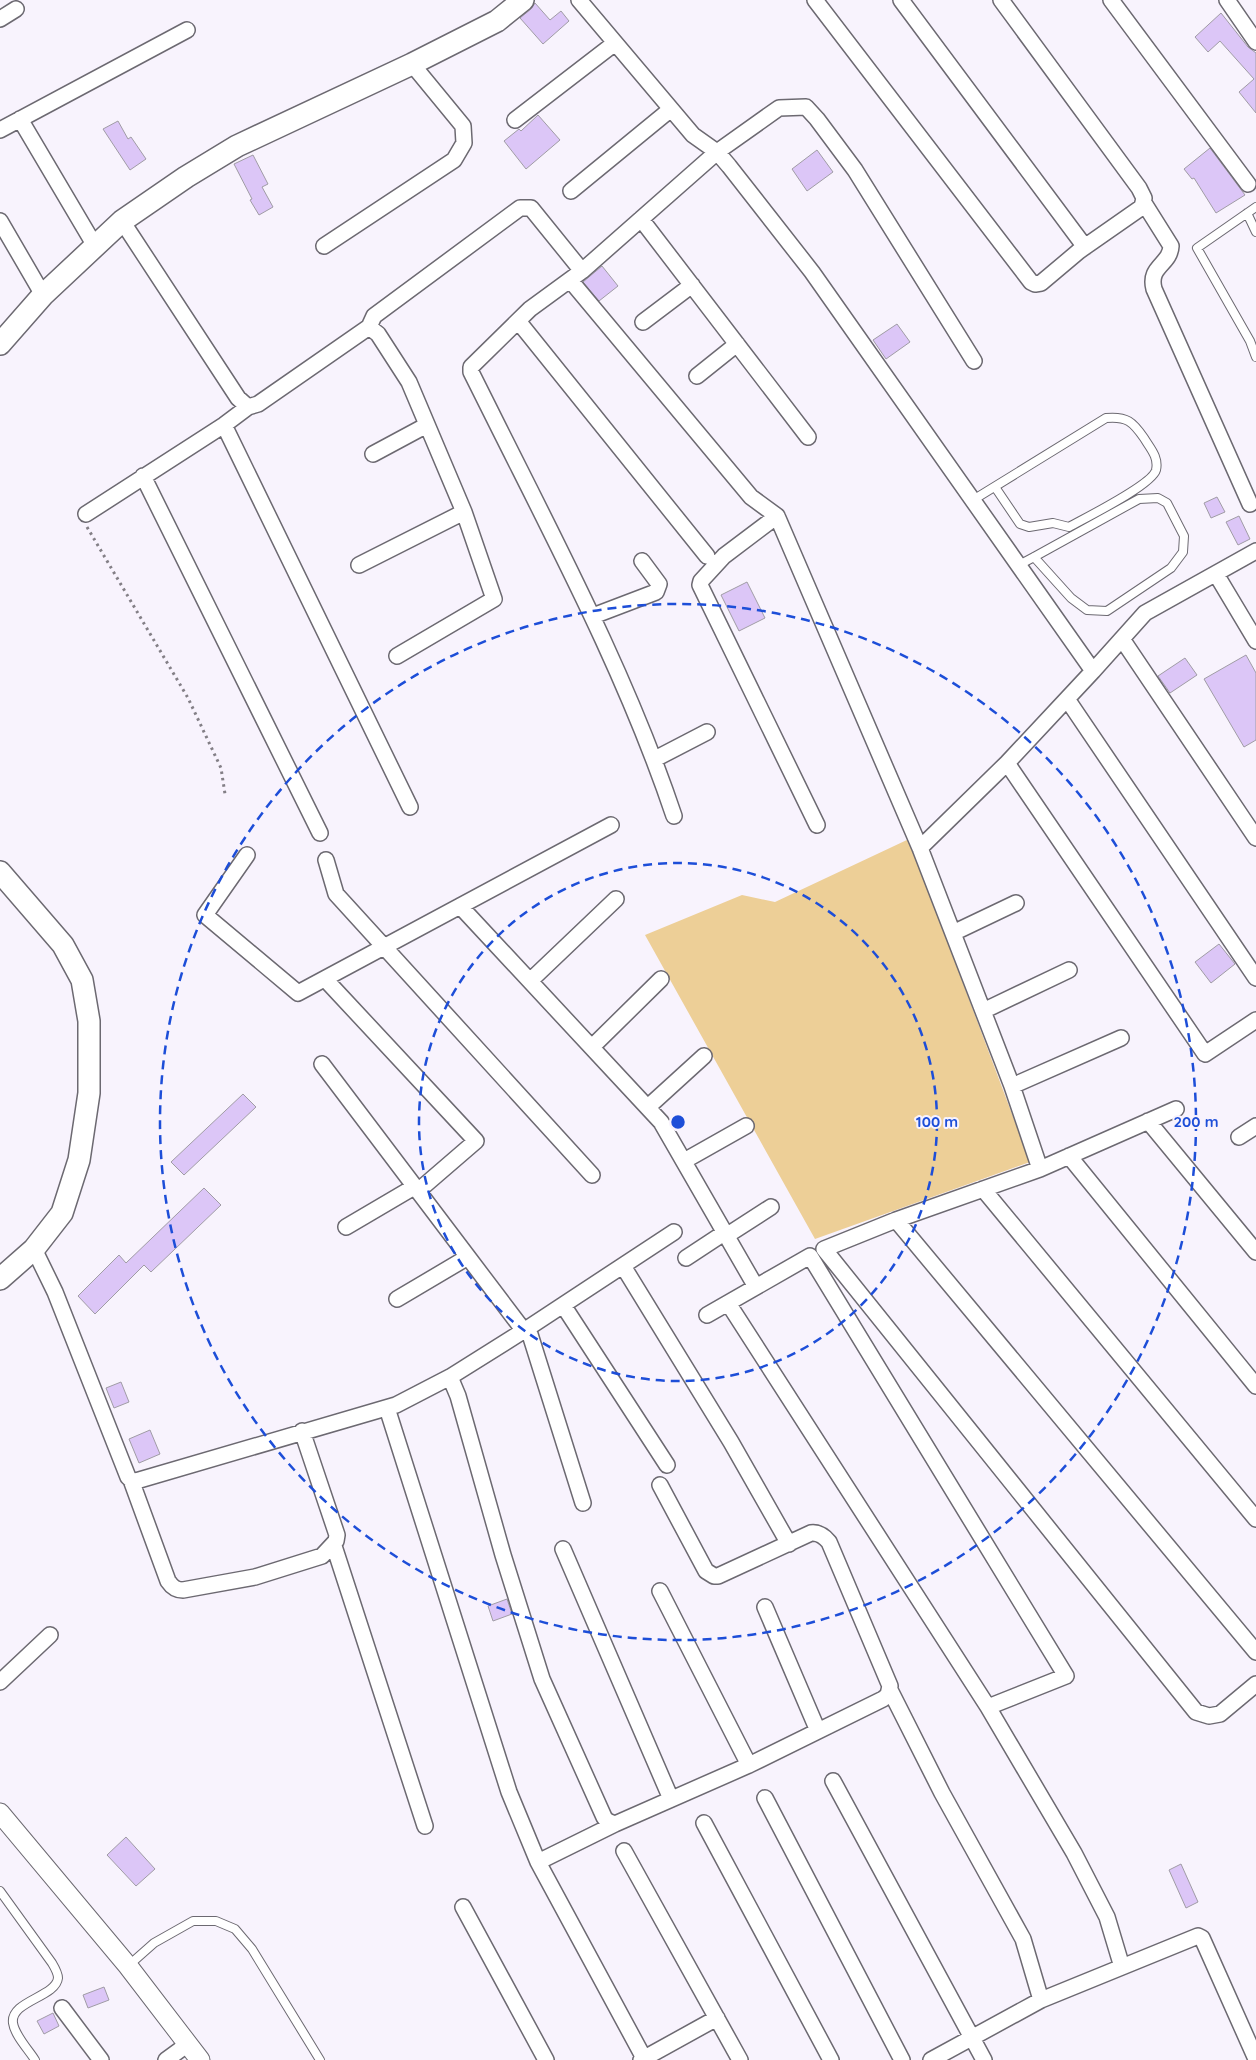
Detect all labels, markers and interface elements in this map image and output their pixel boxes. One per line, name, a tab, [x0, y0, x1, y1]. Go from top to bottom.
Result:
text: 100 m	[916, 1112, 958, 1131]
text: 200 m	[1174, 1112, 1219, 1131]
centre of rings	[669, 1113, 687, 1131]

